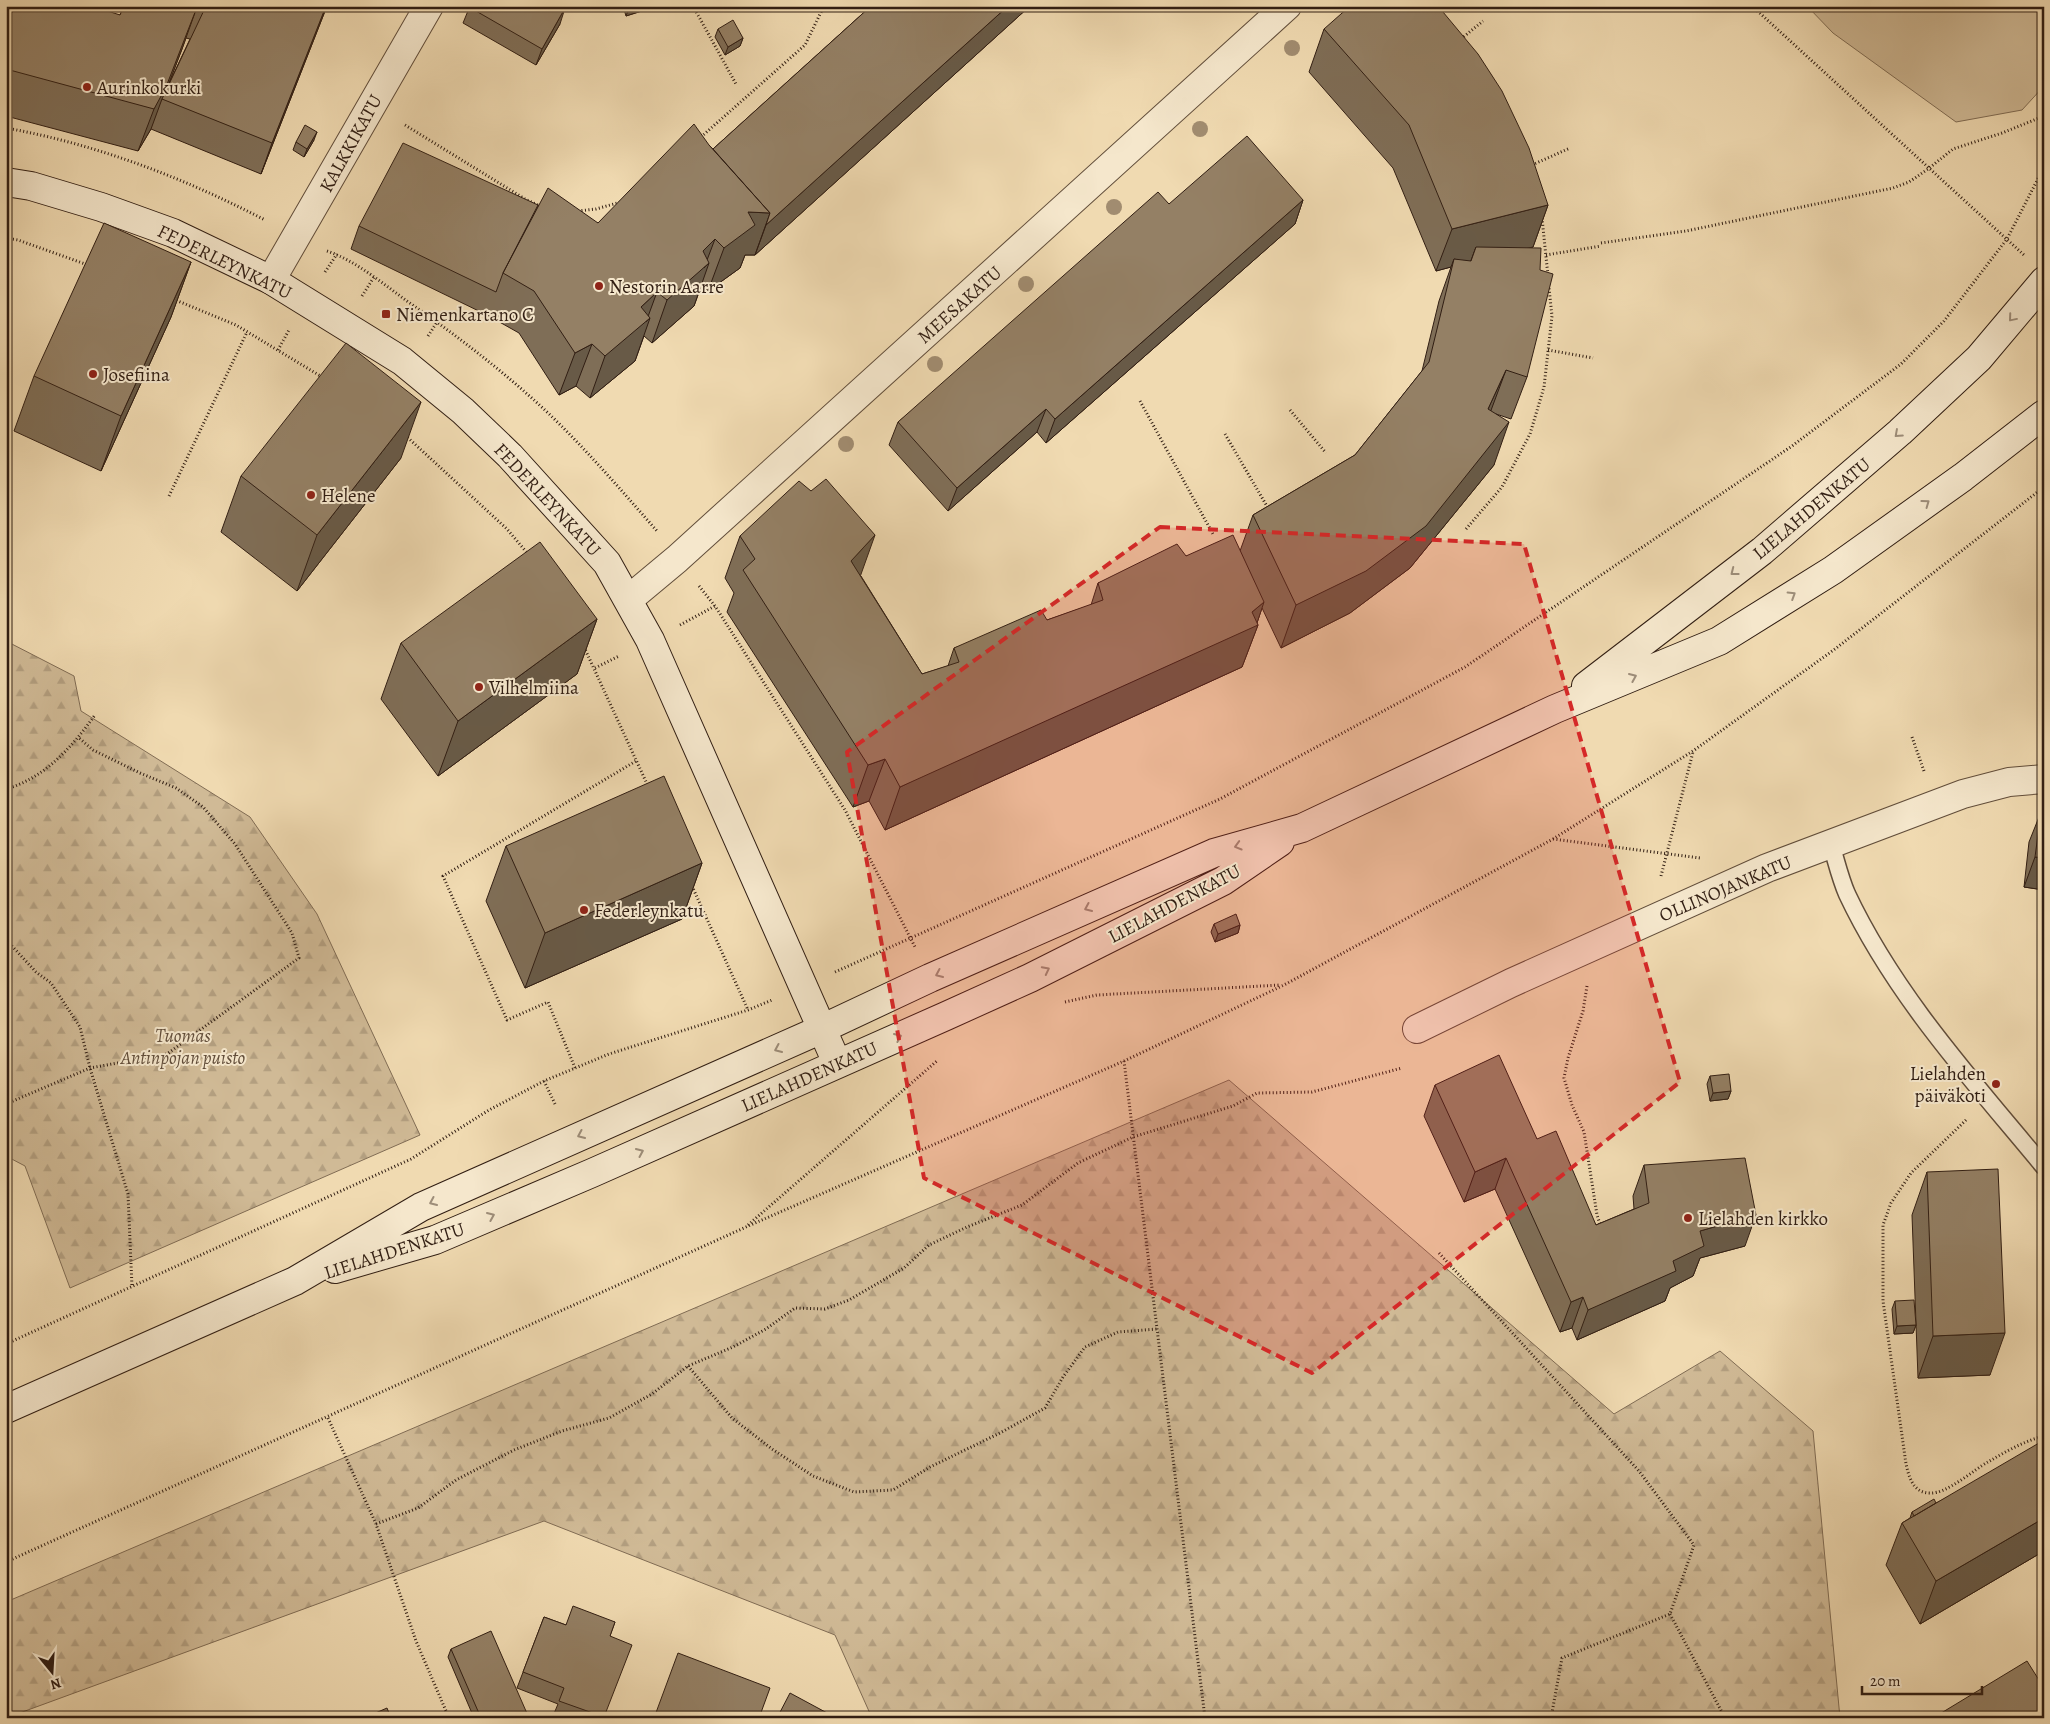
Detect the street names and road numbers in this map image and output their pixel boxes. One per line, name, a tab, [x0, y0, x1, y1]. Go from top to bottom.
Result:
street label: KALKKIKATU	[313, 90, 389, 197]
street label: FEDERLEYNKATU	[153, 218, 296, 306]
street label: MEESAKATU	[912, 260, 1008, 350]
street label: FEDERLEYNKATU	[488, 437, 607, 562]
street label: LIELAHDENKATU	[1747, 452, 1876, 566]
street label: OLLINOJANKATU	[1655, 849, 1796, 929]
street label: LIELAHDENKATU	[1104, 858, 1245, 950]
street label: LIELAHDENKATU	[737, 1035, 882, 1119]
street label: LIELAHDENKATU	[321, 1216, 468, 1286]

